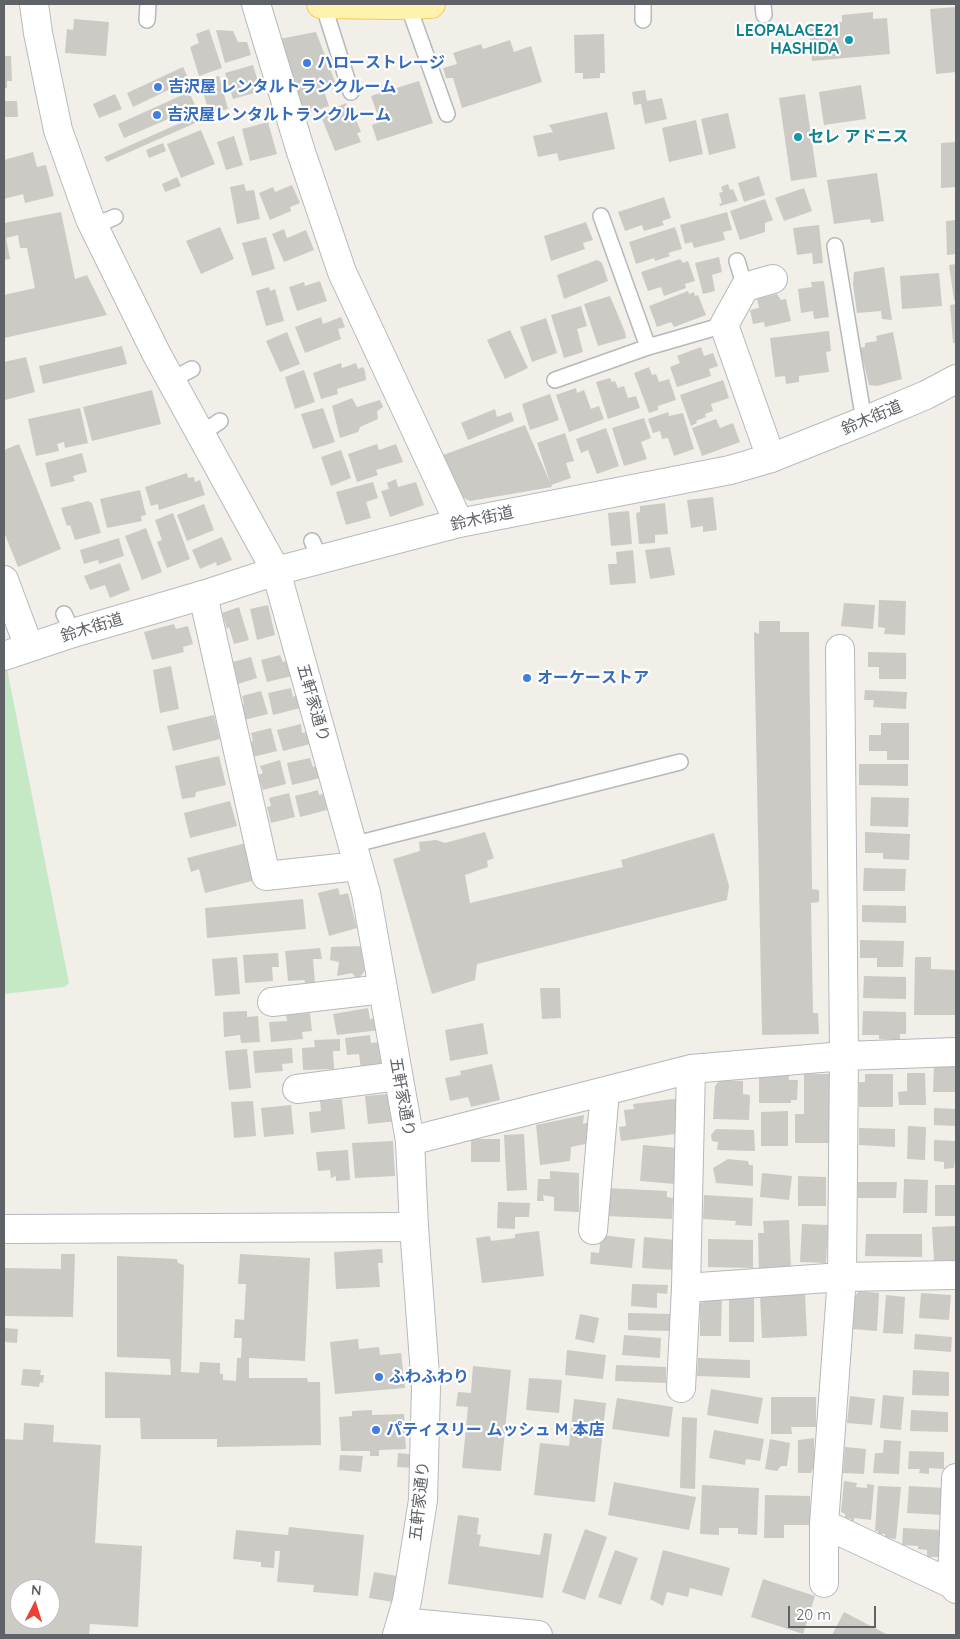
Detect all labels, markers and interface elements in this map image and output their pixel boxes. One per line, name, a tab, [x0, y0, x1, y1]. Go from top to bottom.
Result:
place label: LEOPALACE21 HASHIDA	[736, 21, 839, 59]
marker: LEOPALACE21 HASHIDA	[843, 34, 855, 46]
place label: ハローストレージ	[317, 53, 445, 73]
marker: ハローストレージ	[301, 57, 313, 69]
place label: 吉沢屋 レンタルトランクルーム	[168, 77, 396, 97]
marker: 吉沢屋 レンタルトランクルーム	[152, 81, 164, 93]
place label: 吉沢屋レンタルトランクルーム	[167, 105, 391, 125]
marker: 吉沢屋レンタルトランクルーム	[151, 109, 163, 121]
place label: セレ アドニス	[808, 127, 908, 147]
marker: セレ アドニス	[792, 131, 804, 143]
street label: 鈴木街道	[839, 397, 905, 439]
street label: 鈴木街道	[449, 503, 515, 535]
street label: 鈴木街道	[59, 609, 125, 647]
street label: 五軒家通り	[293, 662, 333, 744]
place label: オーケーストア	[537, 668, 649, 688]
marker: オーケーストア	[521, 672, 533, 684]
street label: 五軒家通り	[386, 1056, 418, 1138]
place label: ふわふわり	[389, 1367, 469, 1387]
marker: ふわふわり	[373, 1371, 385, 1383]
place label: パティスリー ムッシュ M 本店	[386, 1420, 605, 1440]
marker: パティスリー ムッシュ M 本店	[370, 1424, 382, 1436]
street label: 五軒家通り	[406, 1460, 434, 1542]
north arrow	[10, 1579, 60, 1629]
text: N	[30, 1581, 42, 1599]
scale bar	[790, 1596, 878, 1628]
text: 20 m	[796, 1605, 831, 1624]

